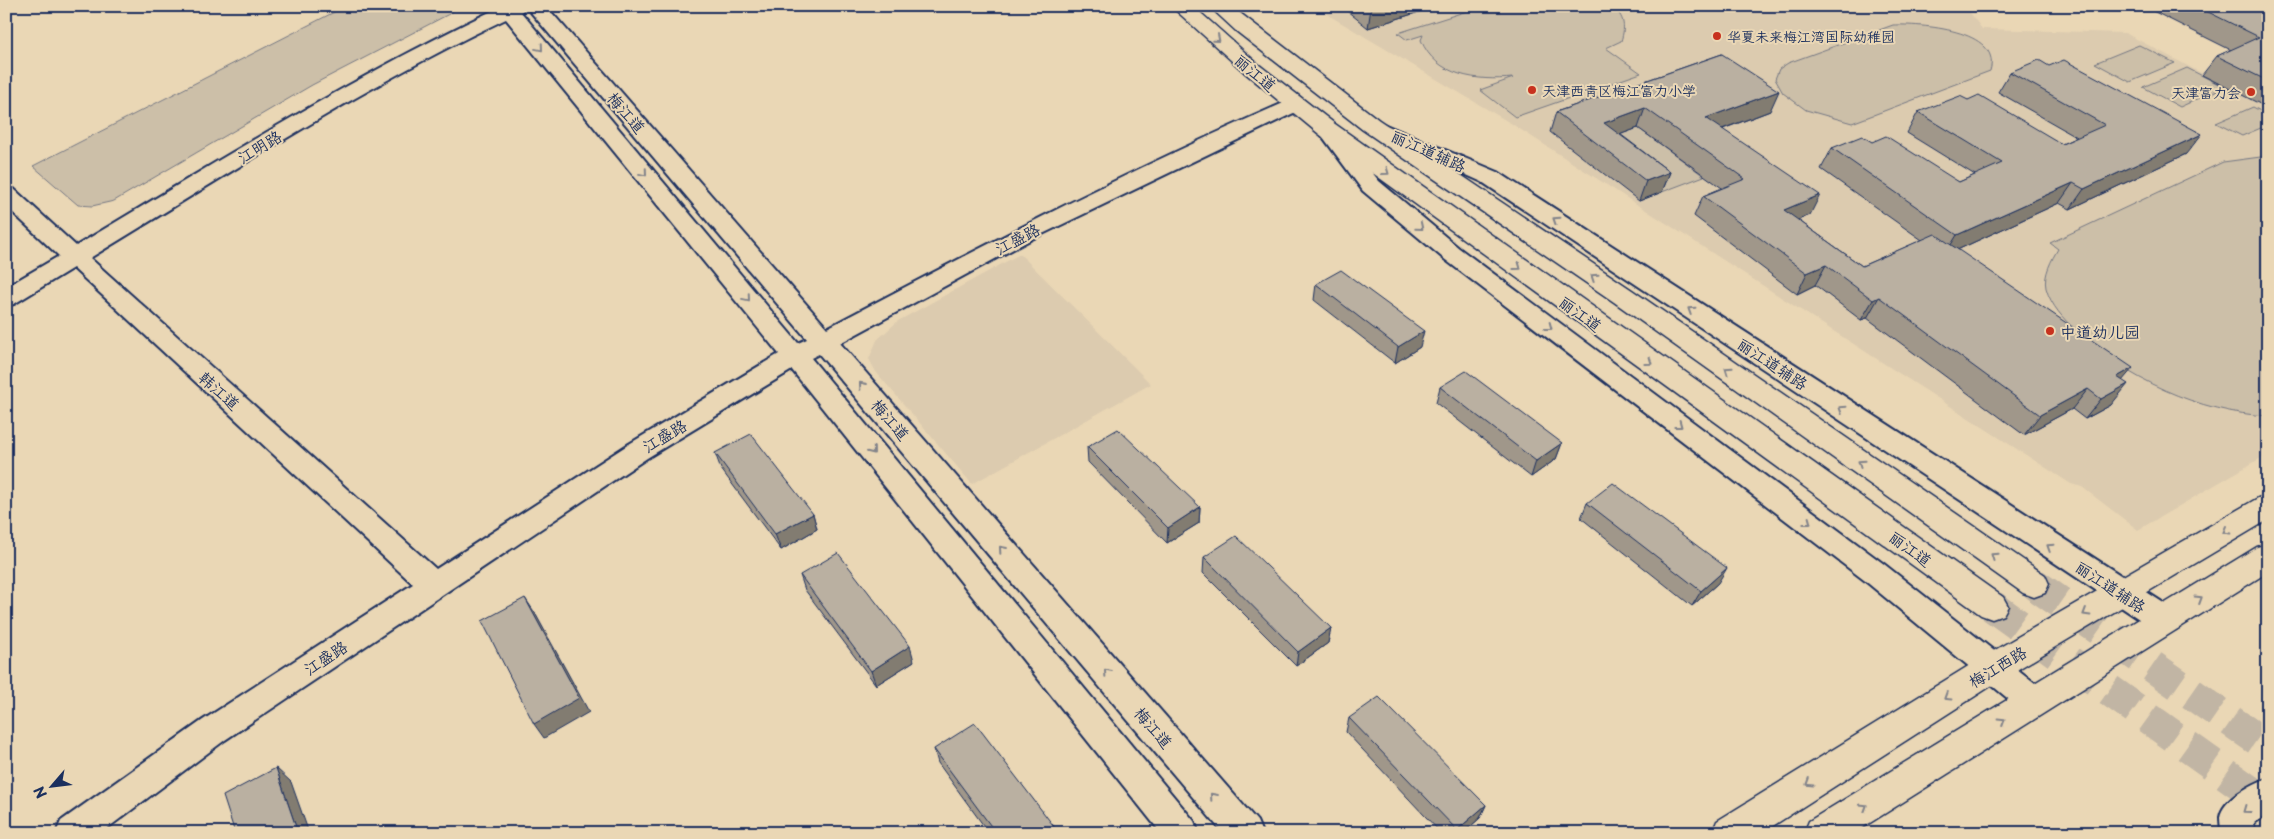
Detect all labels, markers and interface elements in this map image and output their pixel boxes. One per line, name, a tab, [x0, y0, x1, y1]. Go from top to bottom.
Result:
place label: 华夏未来梅江湾国际幼稚园	[1727, 26, 1895, 47]
marker: 华夏未来梅江湾国际幼稚园	[1711, 30, 1723, 42]
one-way arrow	[1211, 33, 1220, 42]
one-way arrow	[535, 42, 544, 51]
street label: 丽江道	[1230, 47, 1282, 97]
place label: 天津西青区梅江富力小学	[1542, 80, 1696, 101]
place label: 天津富力会	[2171, 82, 2241, 103]
marker: 天津西青区梅江富力小学	[1526, 84, 1538, 96]
street label: 梅江道	[602, 86, 652, 138]
marker: 天津富力会	[2245, 86, 2257, 98]
street label: 江明路	[232, 123, 286, 169]
street label: 丽江道辅路	[1388, 123, 1470, 177]
one-way arrow	[1380, 166, 1389, 174]
one-way arrow	[638, 167, 646, 176]
street label: 江盛路	[990, 216, 1044, 260]
one-way arrow	[1552, 217, 1561, 227]
one-way arrow	[1415, 222, 1424, 231]
one-way arrow	[1512, 261, 1521, 269]
one-way arrow	[1591, 274, 1600, 283]
street label: 丽江道	[1555, 289, 1607, 337]
one-way arrow	[742, 292, 750, 301]
one-way arrow	[1688, 307, 1697, 316]
place label: 中道幼儿园	[2060, 319, 2140, 343]
one-way arrow	[1543, 321, 1552, 329]
marker: 中道幼儿园	[2044, 325, 2056, 337]
street label: 丽江道辅路	[1733, 331, 1813, 395]
one-way arrow	[1644, 356, 1653, 365]
street label: 韩江道	[194, 365, 246, 415]
one-way arrow	[1724, 367, 1734, 376]
one-way arrow	[859, 382, 868, 391]
street label: 梅江道	[866, 393, 916, 445]
one-way arrow	[1838, 406, 1847, 415]
street label: 江盛路	[637, 412, 691, 458]
one-way arrow	[1673, 419, 1682, 428]
one-way arrow	[867, 445, 875, 454]
one-way arrow	[1857, 460, 1867, 469]
one-way arrow	[1802, 517, 1811, 525]
street label: 丽江道	[1885, 524, 1937, 572]
one-way arrow	[2223, 525, 2232, 535]
one-way arrow	[2047, 543, 2056, 553]
one-way arrow	[998, 545, 1007, 554]
one-way arrow	[1990, 553, 2000, 562]
street label: 丽江道辅路	[2071, 554, 2151, 618]
one-way arrow	[2194, 595, 2203, 605]
one-way arrow	[2082, 606, 2091, 616]
street label: 江盛路	[298, 634, 352, 680]
street label: 梅江西路	[1963, 639, 2031, 693]
one-way arrow	[1105, 669, 1113, 678]
one-way arrow	[1943, 691, 1952, 700]
street label: 梅江道	[1129, 701, 1179, 753]
one-way arrow	[1996, 718, 2005, 727]
north arrow	[28, 762, 78, 812]
one-way arrow	[1805, 777, 1814, 786]
text: N	[28, 783, 52, 802]
one-way arrow	[1210, 792, 1219, 801]
one-way arrow	[1858, 804, 1867, 813]
one-way arrow	[2242, 804, 2252, 813]

